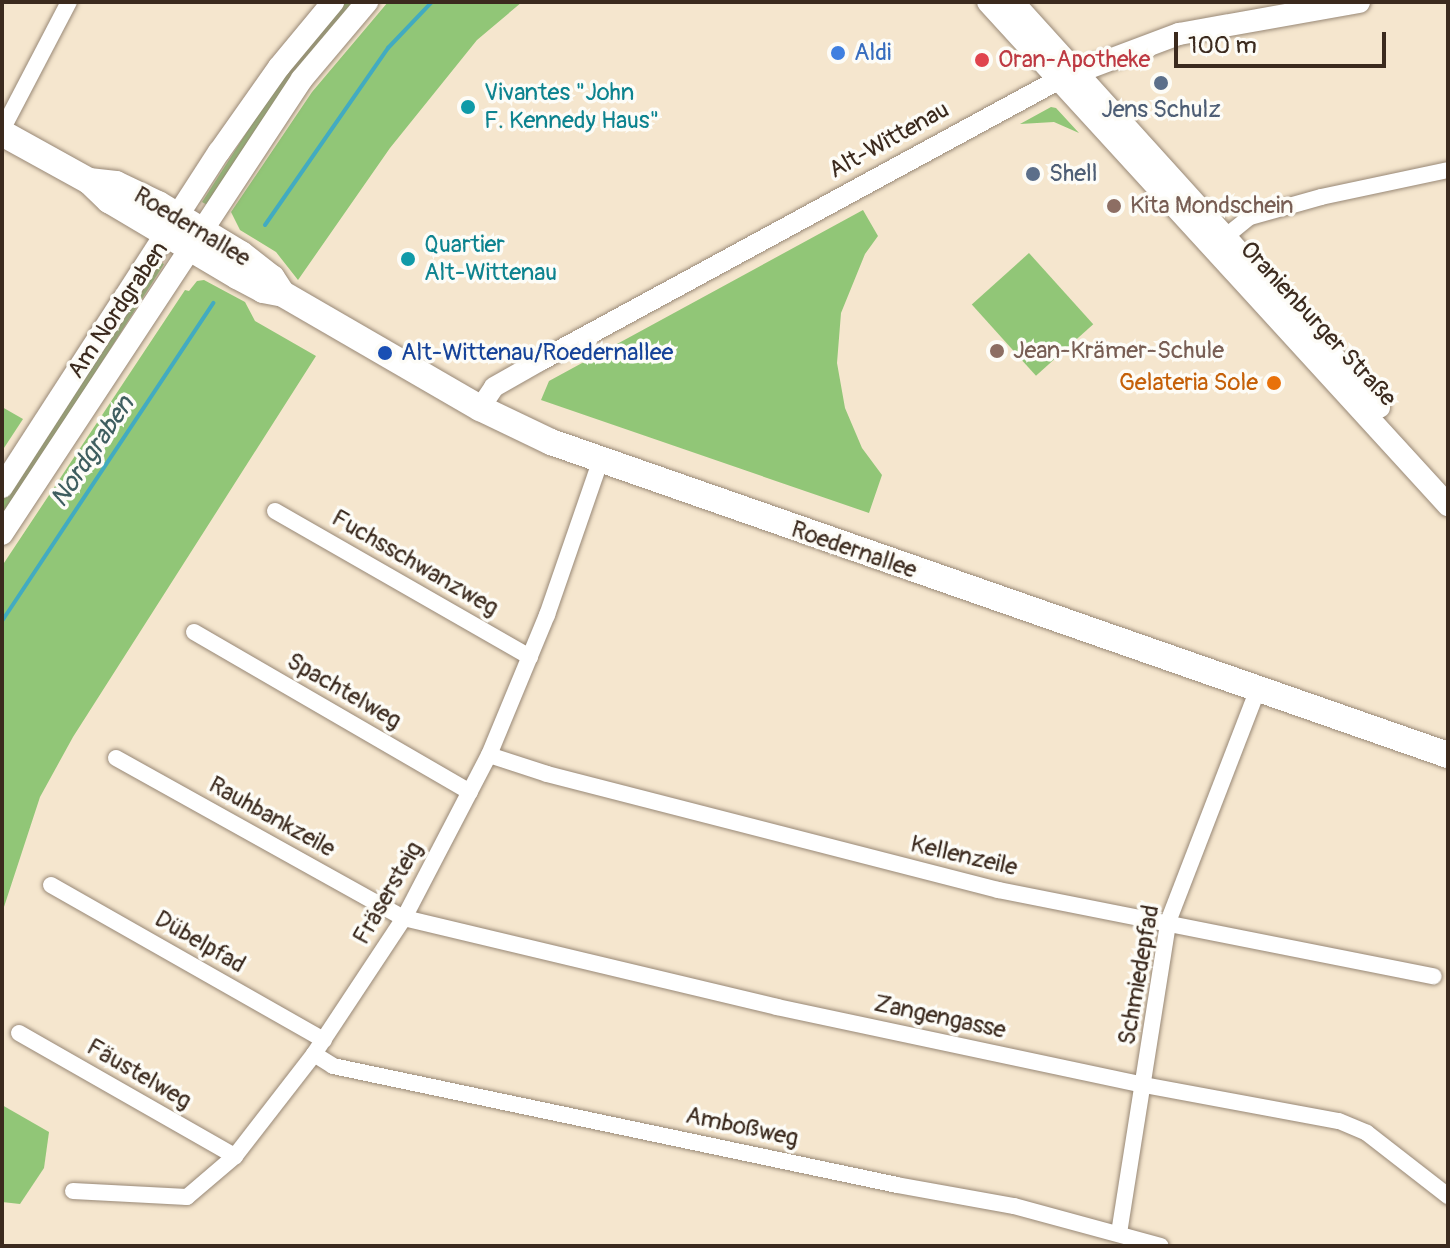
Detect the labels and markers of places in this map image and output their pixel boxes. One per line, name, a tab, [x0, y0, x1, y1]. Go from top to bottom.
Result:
place label: Aldi	[854, 39, 891, 67]
marker: Aldi	[829, 44, 847, 62]
place label: Oran-Apotheke	[998, 46, 1150, 74]
marker: Oran-Apotheke	[973, 51, 991, 69]
marker: Jens Schulz	[1152, 74, 1170, 92]
place label: Vivantes "John F. Kennedy Haus"	[484, 79, 659, 135]
place label: Jens Schulz	[1101, 96, 1221, 124]
marker: Vivantes "John F. Kennedy Haus"	[459, 98, 477, 116]
place label: Shell	[1049, 160, 1098, 188]
marker: Shell	[1024, 165, 1042, 183]
place label: Kita Mondschein	[1130, 192, 1294, 220]
marker: Kita Mondschein	[1105, 197, 1123, 215]
place label: Quartier Alt-Wittenau	[424, 231, 557, 287]
marker: Quartier Alt-Wittenau	[399, 250, 417, 268]
place label: Jean-Krämer-Schule	[1013, 337, 1224, 365]
place label: Alt-Wittenau/Roedernallee	[401, 339, 673, 367]
marker: Jean-Krämer-Schule	[988, 342, 1006, 360]
marker: Alt-Wittenau/Roedernallee	[376, 344, 394, 362]
place label: Gelateria Sole	[1119, 369, 1258, 397]
marker: Gelateria Sole	[1265, 374, 1283, 392]

